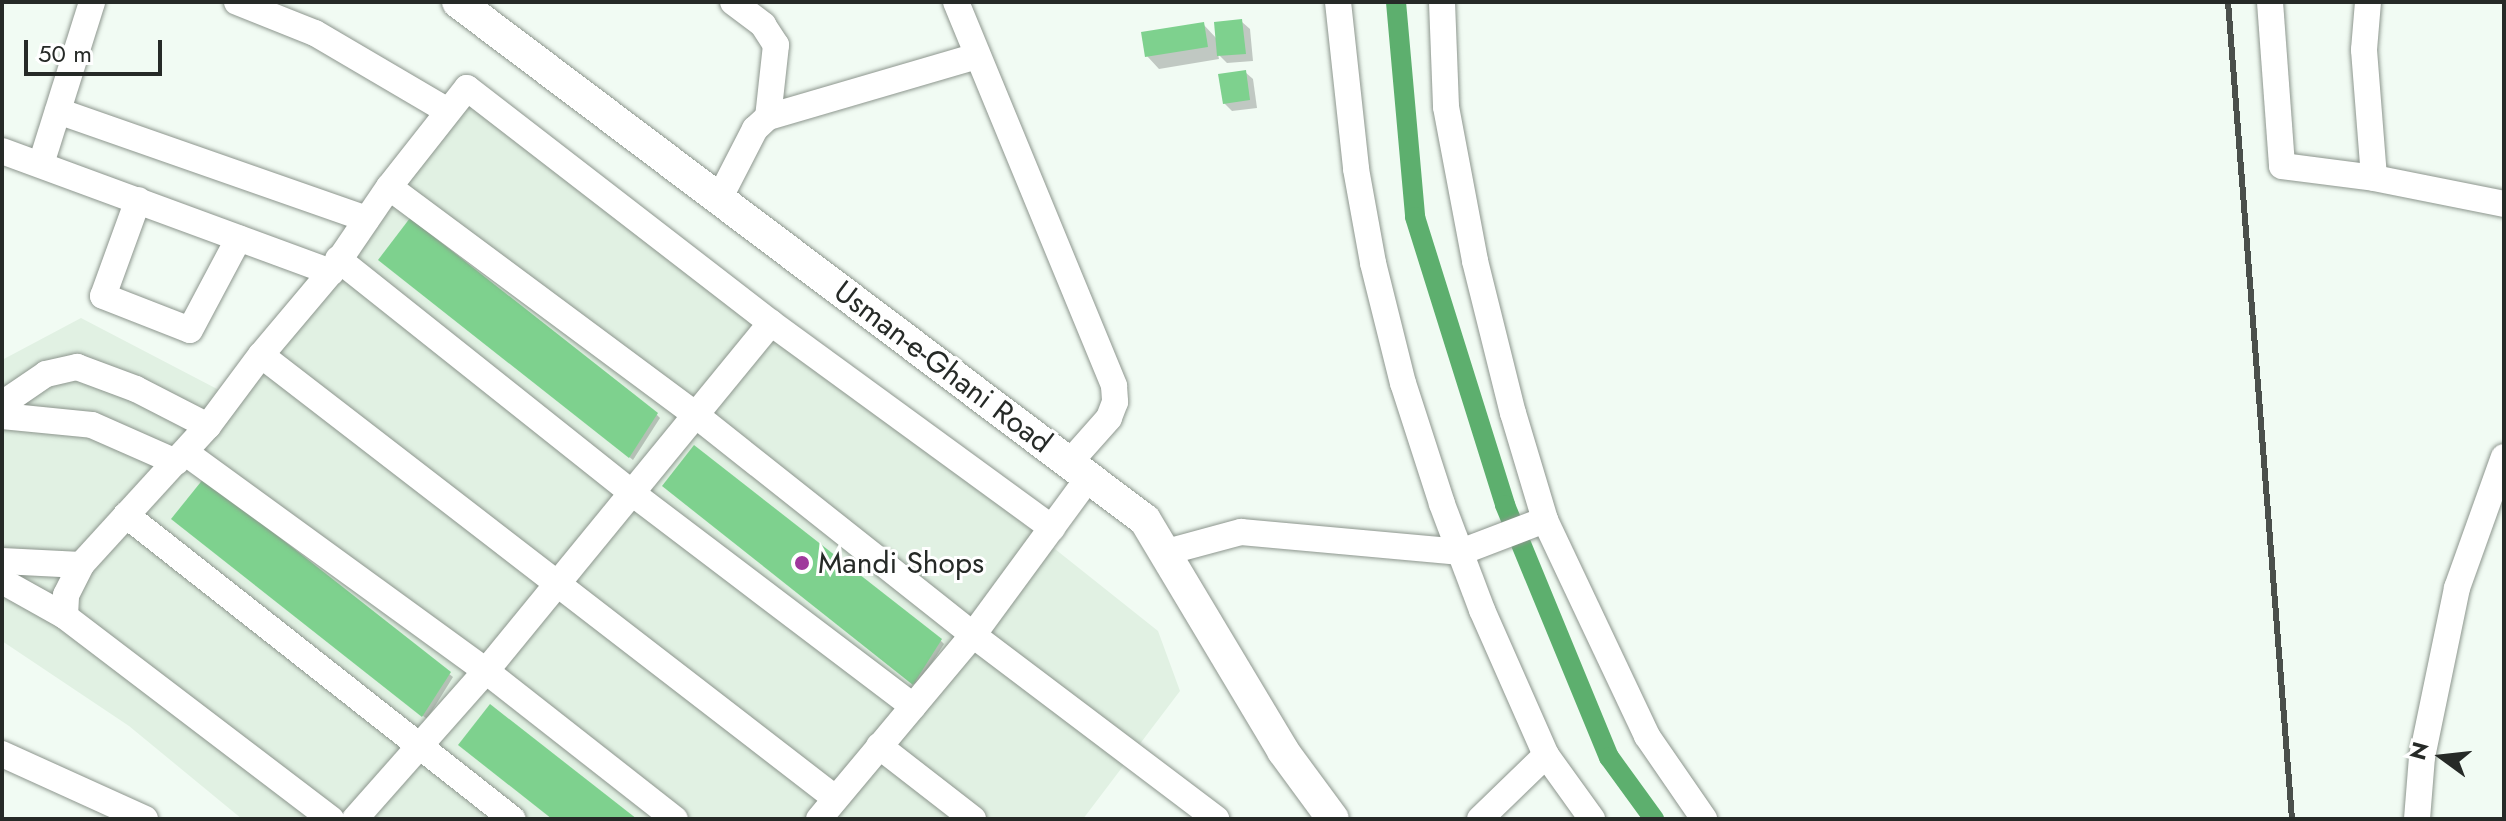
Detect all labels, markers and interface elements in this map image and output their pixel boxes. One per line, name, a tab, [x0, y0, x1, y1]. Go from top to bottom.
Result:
scale bar	[28, 24, 166, 74]
text: 50 m	[38, 36, 92, 71]
street label: Usman-e-Ghani Road	[827, 273, 1059, 461]
place label: Mandi Shops	[818, 545, 984, 581]
marker: Mandi Shops	[793, 554, 811, 572]
north arrow	[2402, 717, 2482, 797]
text: N	[2401, 738, 2437, 763]

